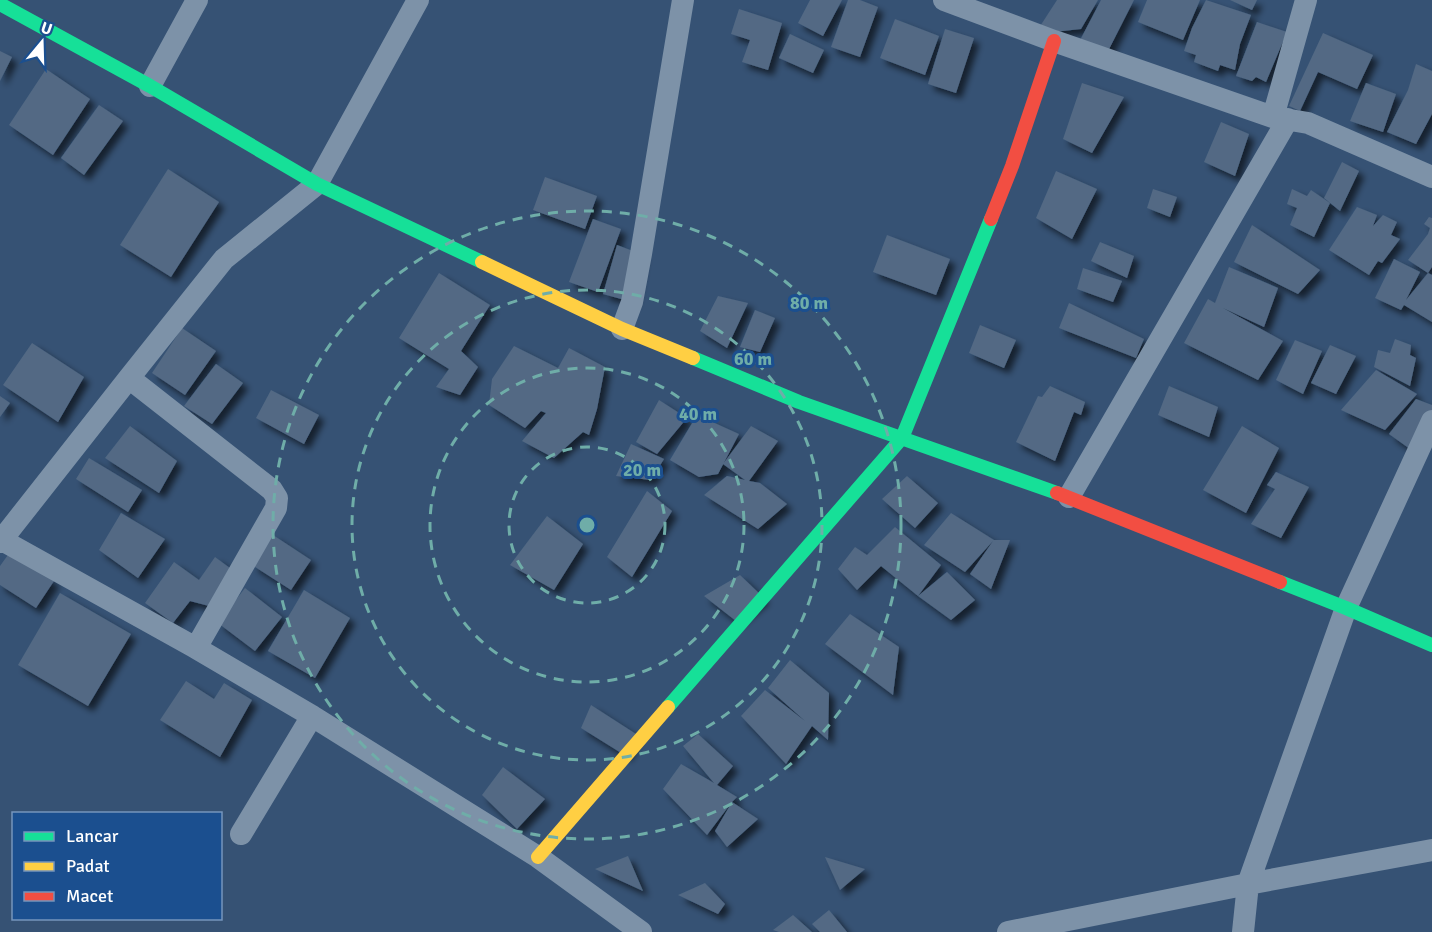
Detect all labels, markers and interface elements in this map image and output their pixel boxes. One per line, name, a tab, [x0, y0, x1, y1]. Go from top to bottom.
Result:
north arrow	[12, 12, 72, 72]
text: U	[38, 18, 55, 40]
text: 80 m	[790, 292, 828, 314]
text: 60 m	[734, 348, 772, 370]
text: 40 m	[679, 403, 717, 425]
text: 20 m	[623, 459, 661, 481]
centre of rings	[577, 515, 597, 535]
legend	[12, 812, 222, 920]
text: Lancar	[66, 825, 119, 847]
text: Padat	[66, 855, 110, 877]
text: Macet	[66, 885, 113, 907]

